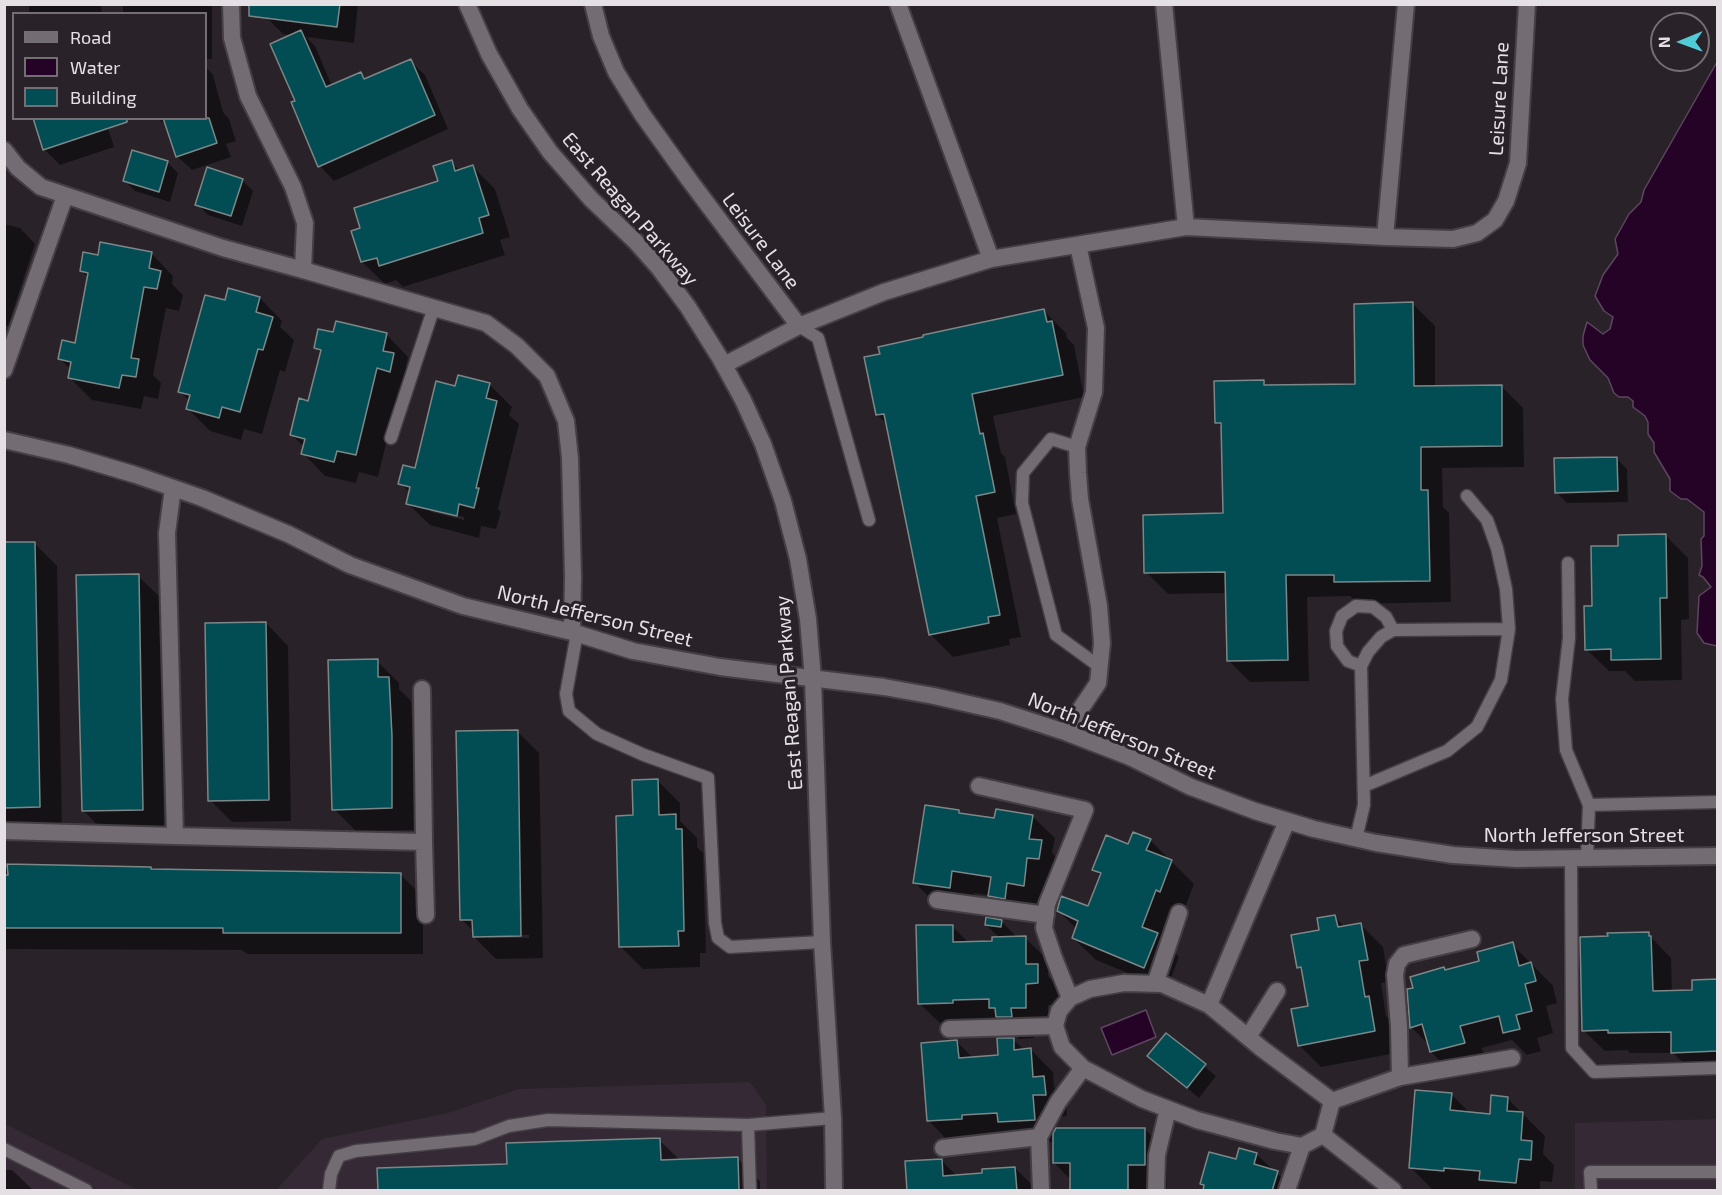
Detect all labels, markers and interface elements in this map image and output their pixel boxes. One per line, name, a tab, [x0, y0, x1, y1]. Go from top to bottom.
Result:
legend	[12, 12, 207, 120]
north arrow	[1650, 12, 1710, 72]
text: Road	[70, 26, 111, 48]
text: N	[1654, 36, 1673, 48]
street label: Leisure Lane	[1484, 41, 1514, 157]
text: Water	[70, 56, 120, 78]
text: Building	[70, 86, 137, 108]
street label: East Reagan Parkway	[557, 127, 703, 291]
street label: Leisure Lane	[717, 188, 805, 294]
street label: North Jefferson Street	[495, 580, 695, 652]
street label: East Reagan Parkway	[770, 595, 808, 791]
street label: North Jefferson Street	[1024, 687, 1220, 785]
street label: North Jefferson Street	[1484, 823, 1684, 847]

